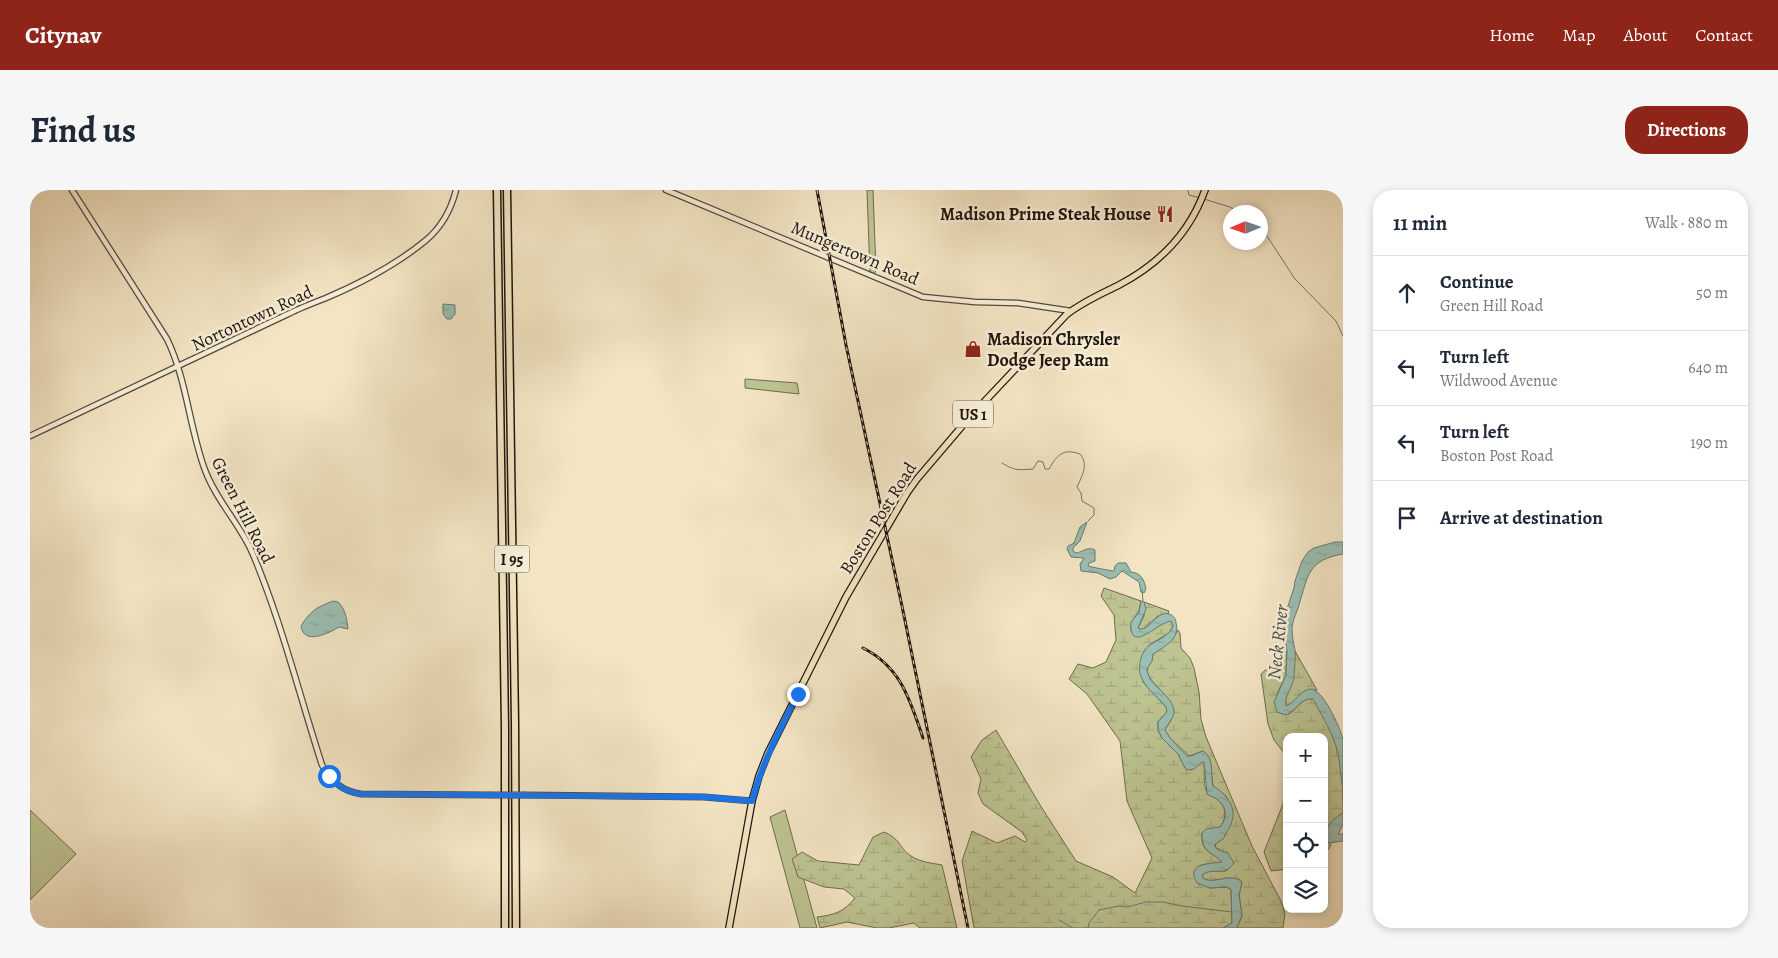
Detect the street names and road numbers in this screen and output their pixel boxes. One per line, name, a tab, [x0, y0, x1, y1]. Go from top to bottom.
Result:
street label: Mungertown Road	[787, 215, 923, 291]
street label: Nortontown Road	[187, 279, 317, 357]
road number: US 1	[953, 400, 993, 428]
street label: Green Hill Road	[206, 453, 280, 568]
street label: Boston Post Road	[834, 457, 922, 578]
road number: I 95	[494, 546, 530, 572]

